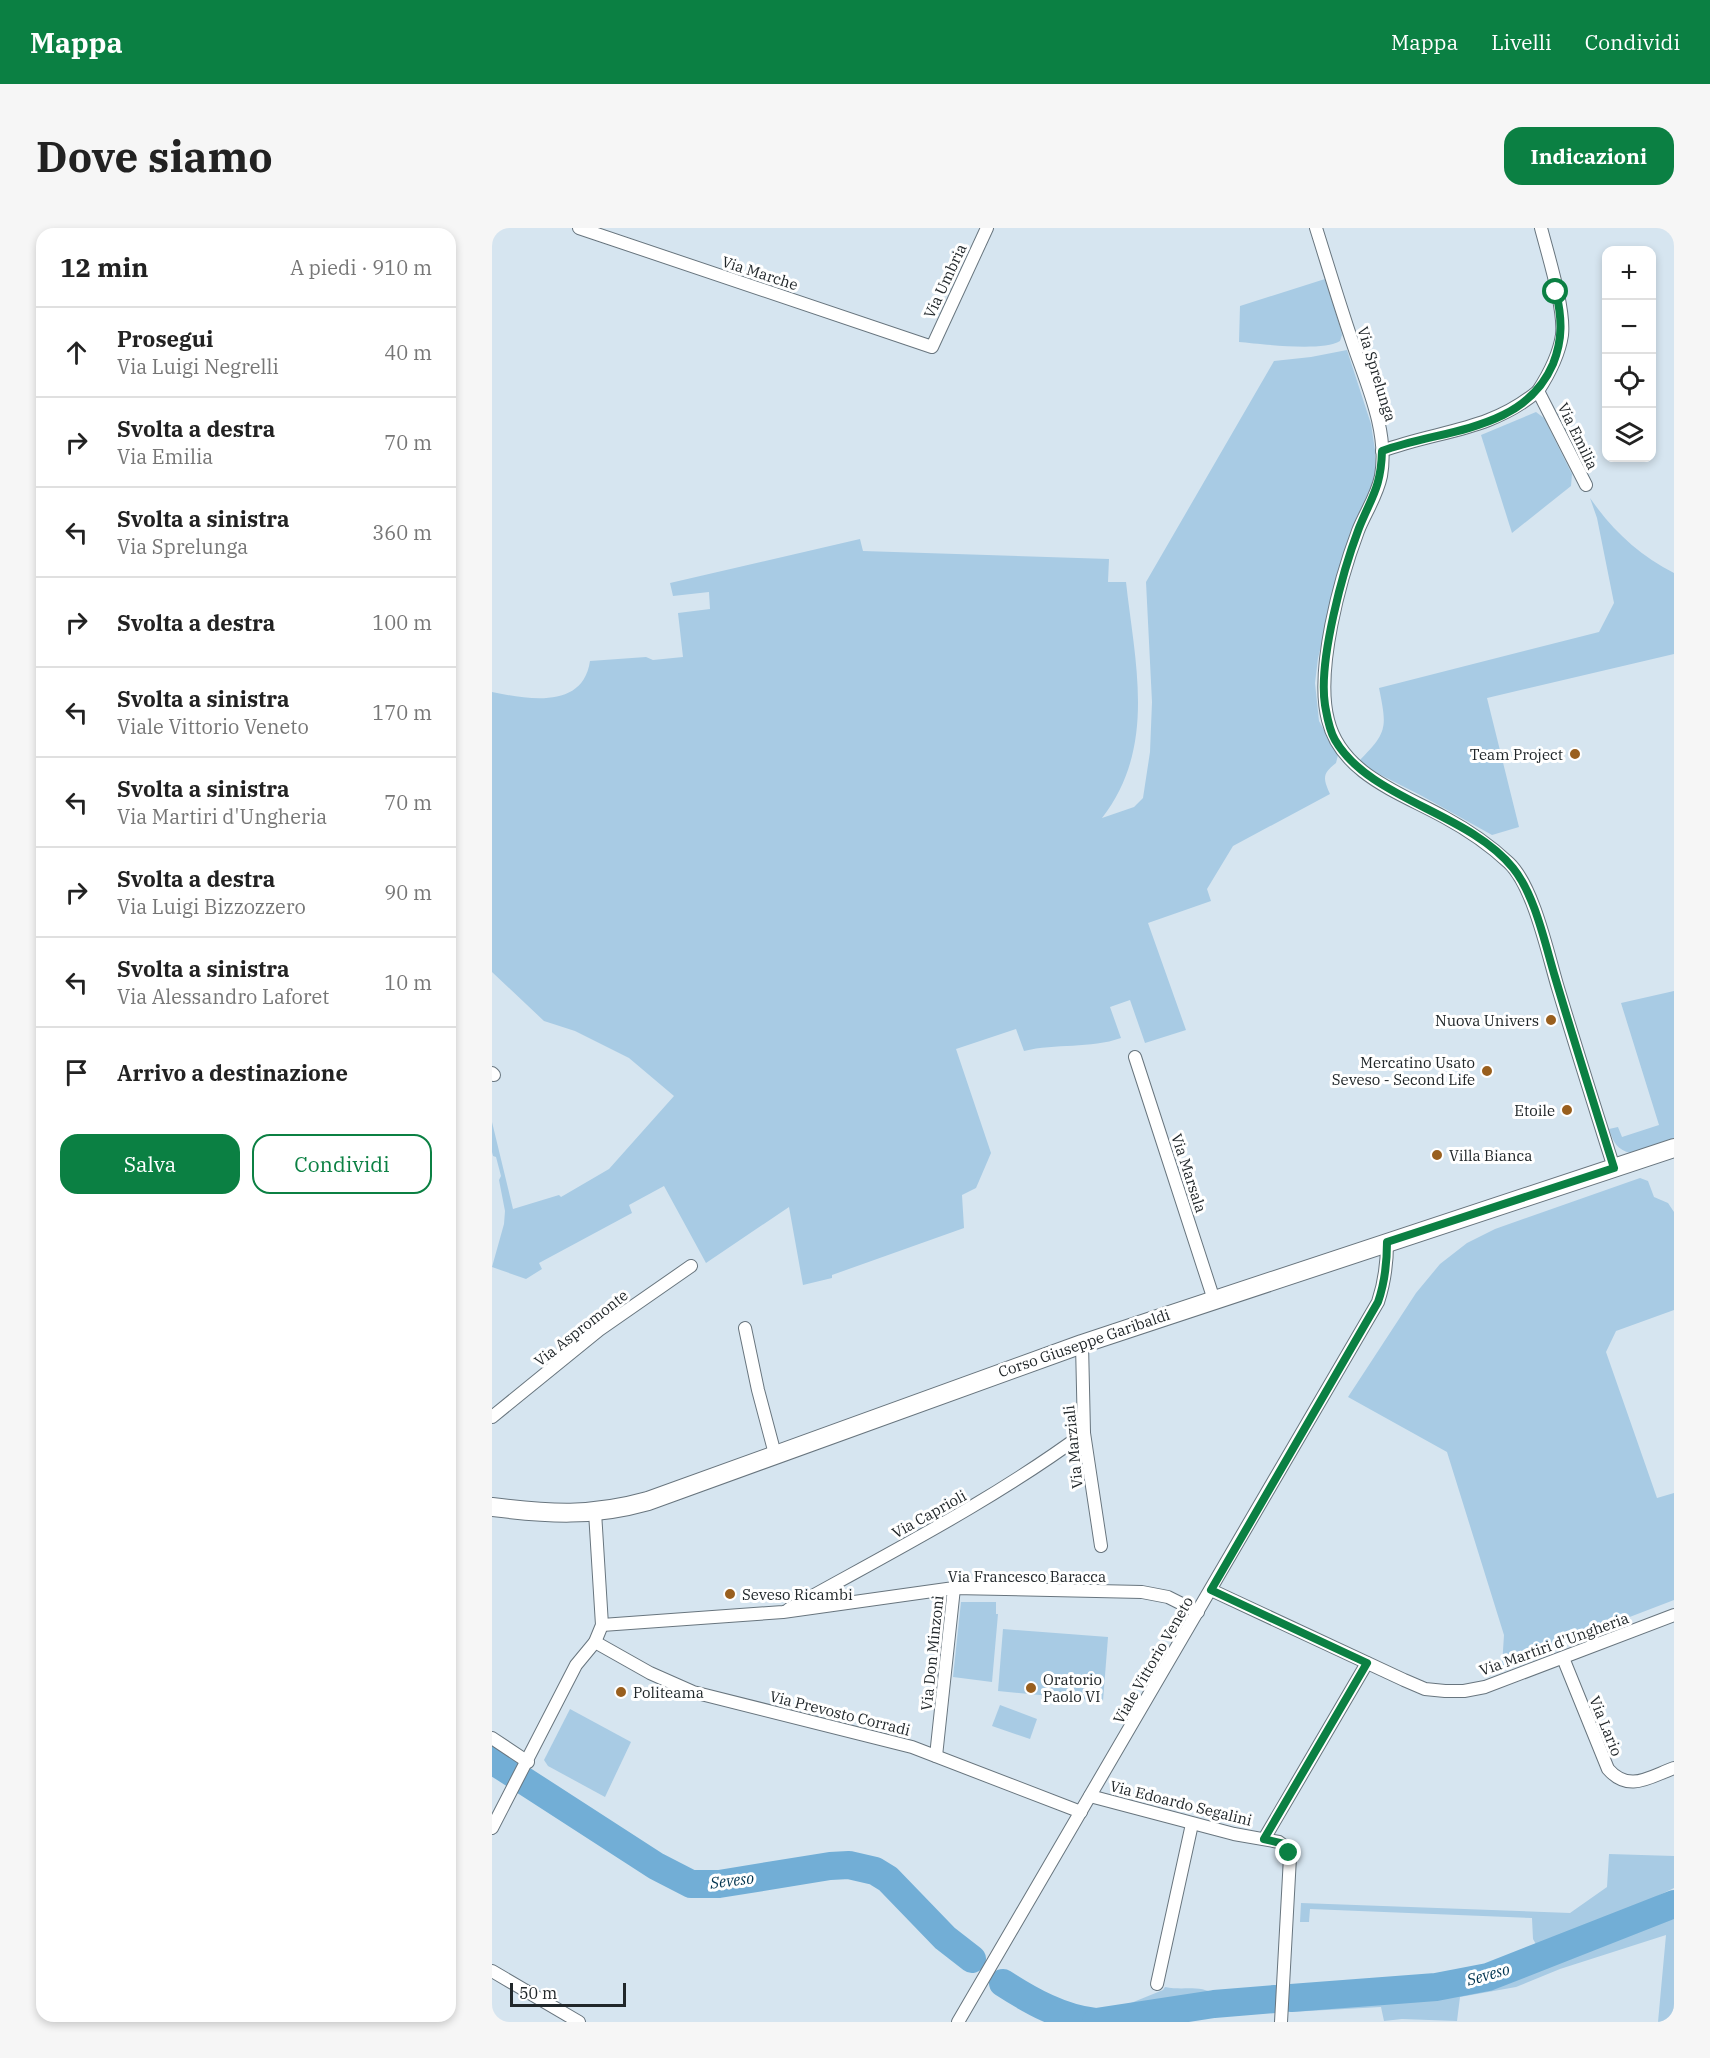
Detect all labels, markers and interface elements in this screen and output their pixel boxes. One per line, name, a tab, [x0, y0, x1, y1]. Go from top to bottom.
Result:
text: Mappa	[30, 24, 123, 61]
text: Mappa	[1391, 28, 1458, 56]
text: Livelli	[1491, 28, 1552, 56]
text: Condividi	[1585, 28, 1680, 56]
button: Indicazioni	[1504, 127, 1674, 185]
text: Dove siamo	[36, 129, 273, 184]
street label: Via Umbria	[920, 241, 970, 321]
map controls	[1602, 246, 1656, 462]
button: +	[1602, 246, 1656, 300]
text: 12 min	[60, 250, 148, 284]
street label: Via Marche	[719, 252, 801, 294]
text: A piedi · 910 m	[290, 254, 432, 281]
route start	[1542, 278, 1568, 304]
button: −	[1602, 300, 1656, 354]
text: Prosegui	[117, 324, 213, 353]
street label: Via Sprelunga	[1354, 324, 1400, 424]
icon: ahead	[60, 336, 93, 369]
text: 40 m	[384, 339, 432, 366]
text: Via Luigi Negrelli	[117, 353, 279, 380]
button: locate	[1602, 354, 1656, 408]
street label: Via Emilia	[1554, 399, 1602, 473]
button: layers	[1602, 408, 1656, 462]
text: Svolta a destra	[117, 414, 275, 443]
icon: right	[60, 426, 93, 459]
text: 70 m	[384, 429, 432, 456]
text: Via Emilia	[117, 443, 213, 470]
text: Svolta a sinistra	[117, 504, 290, 533]
icon: left	[60, 516, 93, 549]
text: 360 m	[372, 519, 432, 546]
text: Via Sprelunga	[117, 533, 248, 560]
icon: right	[60, 606, 93, 639]
text: Svolta a destra	[117, 608, 275, 637]
text: 100 m	[372, 609, 432, 636]
text: Svolta a sinistra	[117, 684, 290, 713]
icon: left	[60, 696, 93, 729]
text: 170 m	[372, 699, 432, 726]
text: Viale Vittorio Veneto	[117, 713, 309, 740]
place label: Team Project	[1470, 745, 1563, 764]
marker: Team Project	[1568, 747, 1582, 761]
text: Svolta a sinistra	[117, 774, 290, 803]
icon: left	[60, 786, 93, 819]
text: 70 m	[384, 789, 432, 816]
text: Via Martiri d'Ungheria	[117, 803, 327, 830]
text: Svolta a destra	[117, 864, 275, 893]
icon: right	[60, 876, 93, 909]
text: 90 m	[384, 879, 432, 906]
text: Via Luigi Bizzozzero	[117, 893, 306, 920]
text: Svolta a sinistra	[117, 954, 290, 983]
icon: left	[60, 966, 93, 999]
text: 10 m	[384, 969, 432, 996]
text: Via Alessandro Laforet	[117, 983, 329, 1010]
place label: Nuova Univers	[1435, 1011, 1539, 1030]
marker: Nuova Univers	[1544, 1013, 1558, 1027]
place label: Mercatino Usato Seveso - Second Life	[1332, 1053, 1475, 1089]
icon: arrive	[60, 1056, 93, 1089]
text: Arrivo a destinazione	[117, 1058, 348, 1087]
marker: Mercatino Usato Seveso - Second Life	[1480, 1064, 1494, 1078]
place label: Etoile	[1514, 1101, 1555, 1120]
marker: Etoile	[1560, 1103, 1574, 1117]
street label: Via Marsala	[1167, 1131, 1211, 1215]
button: Salva	[60, 1134, 240, 1194]
button: Condividi	[252, 1134, 432, 1194]
place label: Villa Bianca	[1449, 1146, 1533, 1165]
marker: Villa Bianca	[1430, 1148, 1444, 1162]
street label: Via Aspromonte	[530, 1286, 632, 1370]
street label: Corso Giuseppe Garibaldi	[996, 1305, 1173, 1381]
street label: Via Marziali	[1059, 1404, 1087, 1490]
street label: Via Caprioli	[888, 1486, 970, 1542]
street label: Via Francesco Baracca	[948, 1567, 1106, 1586]
place label: Seveso Ricambi	[742, 1585, 853, 1604]
marker: Seveso Ricambi	[723, 1587, 737, 1601]
street label: Viale Vittorio Veneto	[1109, 1593, 1197, 1727]
street label: Via Don Minzoni	[916, 1594, 948, 1712]
street label: Via Martiri d'Ungheria	[1477, 1608, 1631, 1680]
place label: Oratorio Paolo VI	[1043, 1670, 1102, 1706]
marker: Oratorio Paolo VI	[1024, 1681, 1038, 1695]
place label: Politeama	[633, 1683, 704, 1702]
marker: Politeama	[614, 1685, 628, 1699]
street label: Via Prevosto Corradi	[768, 1686, 912, 1740]
street label: Via Lario	[1585, 1693, 1627, 1759]
street label: Via Edoardo Segalini	[1108, 1776, 1254, 1830]
route end	[1275, 1839, 1301, 1865]
water label: Seveso	[708, 1867, 755, 1893]
water label: Seveso	[1463, 1958, 1512, 1990]
scale bar	[510, 1980, 626, 2008]
text: 50 m	[519, 1983, 557, 2003]

